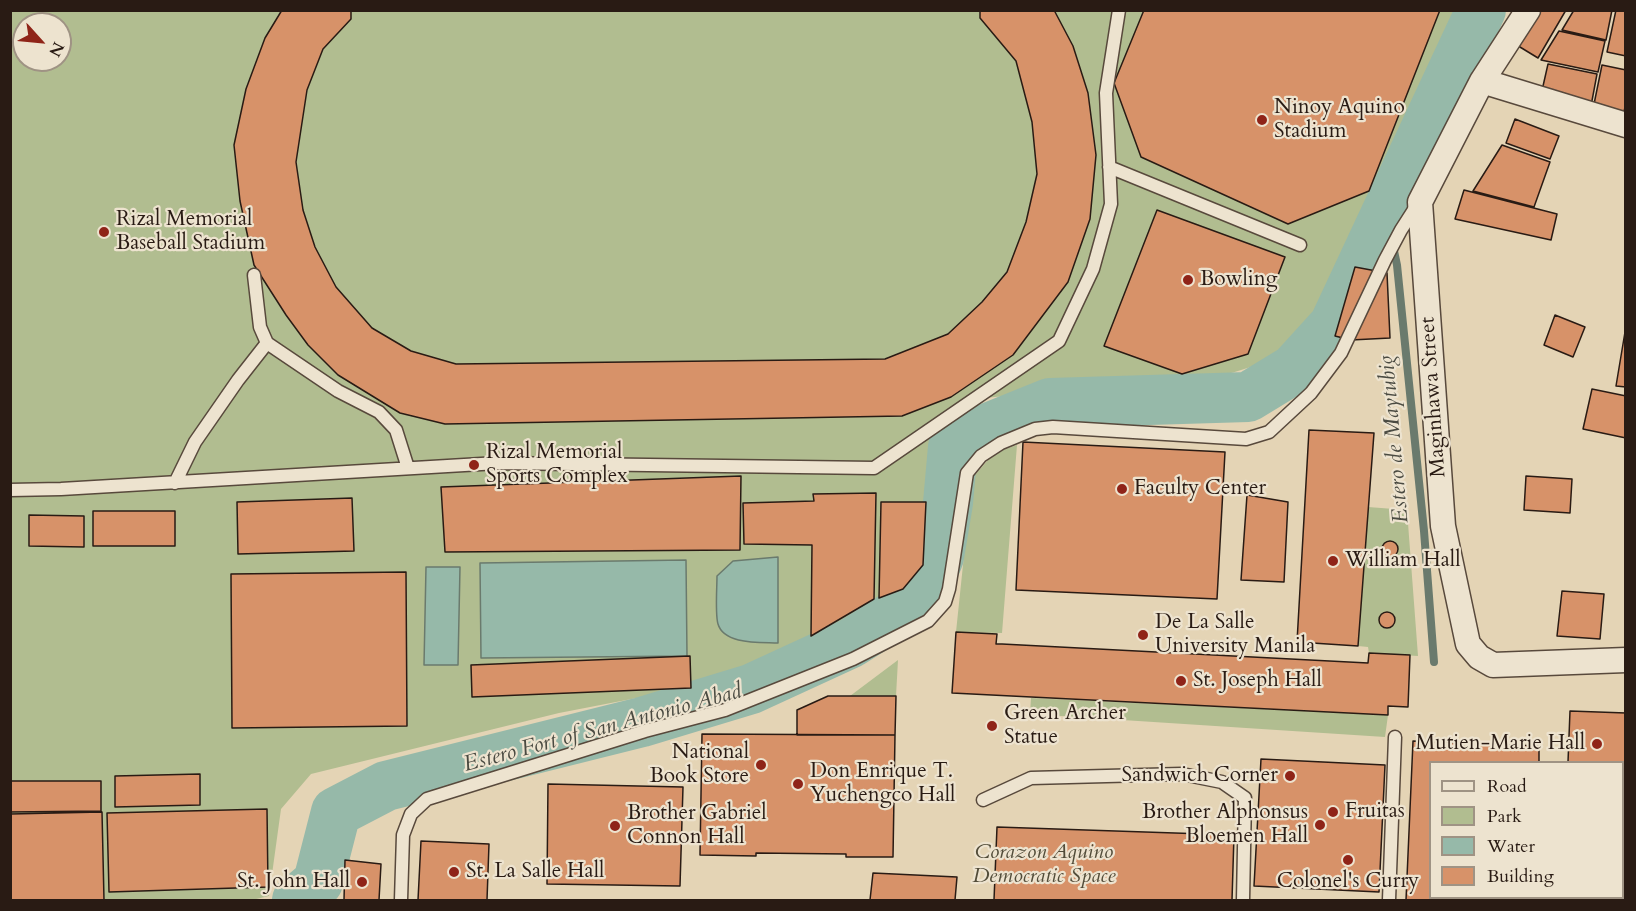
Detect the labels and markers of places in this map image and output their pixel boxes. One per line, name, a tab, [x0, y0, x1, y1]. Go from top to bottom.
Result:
place label: Ninoy Aquino Stadium	[1274, 95, 1405, 145]
marker: Ninoy Aquino Stadium	[1255, 113, 1269, 127]
place label: Rizal Memorial Baseball Stadium	[116, 207, 265, 257]
marker: Rizal Memorial Baseball Stadium	[97, 225, 111, 239]
place label: Bowling	[1200, 267, 1277, 293]
marker: Bowling	[1181, 273, 1195, 287]
place label: Rizal Memorial Sports Complex	[486, 440, 628, 490]
marker: Rizal Memorial Sports Complex	[467, 458, 481, 472]
place label: Faculty Center	[1134, 476, 1266, 502]
marker: Faculty Center	[1115, 482, 1129, 496]
place label: William Hall	[1345, 548, 1460, 574]
marker: William Hall	[1326, 554, 1340, 568]
place label: De La Salle University Manila	[1155, 610, 1315, 660]
marker: De La Salle University Manila	[1136, 628, 1150, 642]
place label: St. Joseph Hall	[1193, 668, 1322, 694]
marker: St. Joseph Hall	[1174, 674, 1188, 688]
place label: Green Archer Statue	[1004, 701, 1126, 751]
marker: Green Archer Statue	[985, 719, 999, 733]
place label: Mutien-Marie Hall	[1415, 731, 1585, 757]
marker: Mutien-Marie Hall	[1590, 737, 1604, 751]
place label: National Book Store	[649, 740, 749, 790]
marker: National Book Store	[754, 758, 768, 772]
place label: Don Enrique T. Yuchengco Hall	[810, 759, 955, 809]
place label: Sandwich Corner	[1122, 763, 1278, 789]
marker: Sandwich Corner	[1283, 769, 1297, 783]
marker: Don Enrique T. Yuchengco Hall	[791, 777, 805, 791]
place label: Fruitas	[1345, 799, 1405, 825]
place label: Brother Alphonsus Bloemen Hall	[1142, 800, 1308, 850]
place label: Brother Gabriel Connon Hall	[627, 801, 767, 851]
marker: Fruitas	[1326, 805, 1340, 819]
marker: Brother Alphonsus Bloemen Hall	[1313, 818, 1327, 832]
marker: Brother Gabriel Connon Hall	[608, 819, 622, 833]
marker: Colonel's Curry	[1341, 853, 1355, 867]
place label: St. La Salle Hall	[466, 859, 604, 885]
marker: St. La Salle Hall	[447, 865, 461, 879]
place label: St. John Hall	[237, 869, 350, 895]
place label: Colonel's Curry	[1277, 869, 1419, 895]
marker: St. John Hall	[355, 875, 369, 889]

